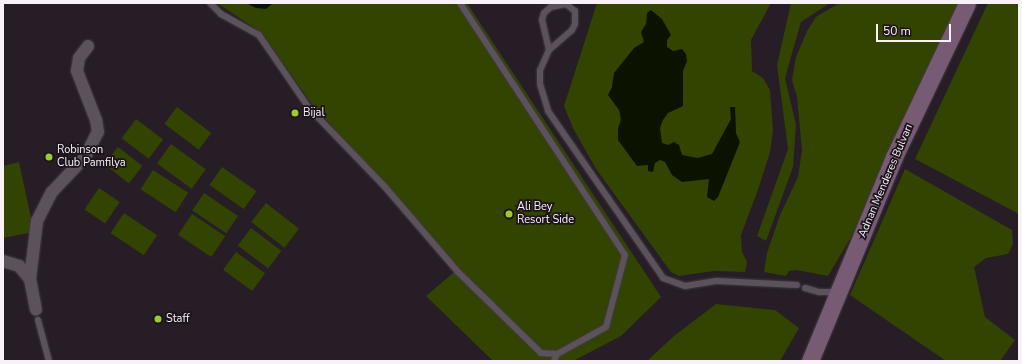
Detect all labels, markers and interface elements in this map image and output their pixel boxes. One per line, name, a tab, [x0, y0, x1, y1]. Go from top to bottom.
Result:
scale bar	[878, 16, 953, 42]
text: 50 m	[883, 23, 911, 39]
place label: Bijal	[303, 106, 325, 120]
marker: Bijal	[290, 108, 300, 118]
street label: Adnan Menderes Bulvarı	[856, 122, 916, 240]
place label: Robinson Club Pamfilya	[57, 144, 126, 170]
marker: Robinson Club Pamfilya	[44, 152, 54, 162]
place label: Ali Bey Resort Side	[517, 201, 574, 227]
marker: Ali Bey Resort Side	[504, 209, 514, 219]
place label: Staff	[166, 312, 190, 326]
marker: Staff	[153, 314, 163, 324]

